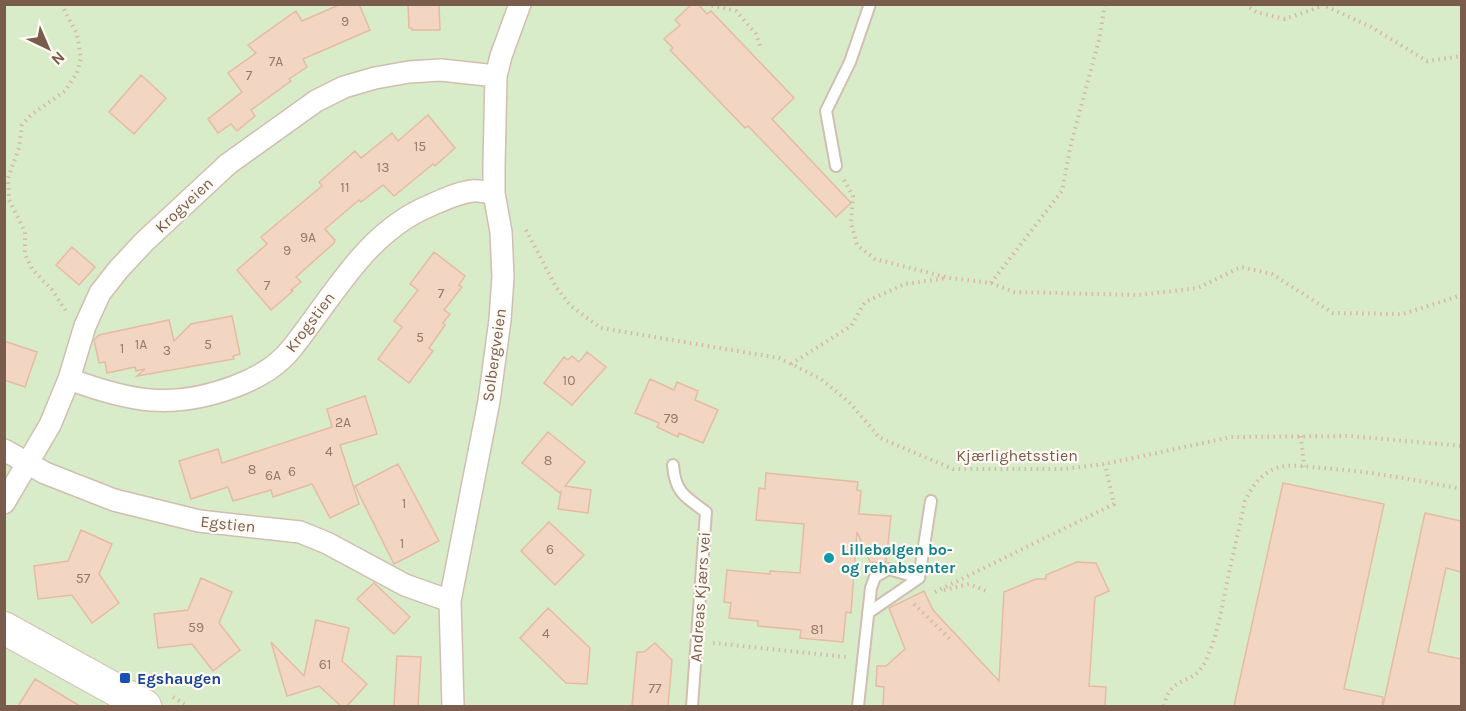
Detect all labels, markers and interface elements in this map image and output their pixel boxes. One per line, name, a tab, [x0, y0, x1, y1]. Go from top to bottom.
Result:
house number: 9	[341, 13, 349, 30]
north arrow	[18, 18, 78, 78]
text: N	[47, 48, 69, 69]
house number: 7A	[269, 53, 283, 70]
house number: 7	[246, 67, 253, 84]
house number: 15	[414, 138, 426, 155]
house number: 13	[377, 159, 389, 176]
street label: Krogveien	[151, 173, 217, 237]
house number: 11	[340, 179, 350, 196]
house number: 9A	[300, 229, 316, 246]
house number: 9	[283, 242, 291, 259]
house number: 7	[264, 277, 271, 294]
house number: 7	[438, 285, 445, 302]
street label: Krogstien	[281, 288, 339, 356]
street label: Solbergveien	[478, 307, 510, 403]
house number: 5	[416, 329, 424, 346]
house number: 1A	[135, 336, 147, 353]
house number: 5	[204, 336, 212, 353]
house number: 1	[120, 340, 124, 357]
house number: 3	[163, 342, 171, 359]
house number: 10	[563, 372, 575, 389]
house number: 79	[664, 410, 678, 427]
house number: 2A	[335, 414, 351, 431]
house number: 4	[325, 443, 333, 460]
street label: Kjærlighetsstien	[956, 446, 1078, 465]
house number: 8	[544, 452, 552, 469]
house number: 8	[248, 461, 256, 478]
house number: 6	[288, 463, 296, 480]
house number: 6A	[265, 467, 281, 484]
house number: 1	[402, 495, 406, 512]
street label: Egstien	[200, 512, 256, 536]
street label: Andreas Kjærs vei	[686, 531, 714, 663]
house number: 1	[400, 535, 404, 552]
place label: Lillebølgen bo- og rehabsenter	[841, 540, 956, 577]
house number: 6	[546, 541, 554, 558]
marker: Lillebølgen bo- og rehabsenter	[822, 551, 836, 565]
house number: 57	[76, 570, 91, 587]
house number: 59	[188, 619, 204, 636]
house number: 81	[810, 621, 824, 638]
house number: 4	[542, 625, 550, 642]
house number: 61	[319, 656, 331, 673]
place label: Egshaugen	[137, 669, 221, 688]
marker: Egshaugen	[118, 671, 132, 685]
house number: 77	[648, 680, 662, 697]

